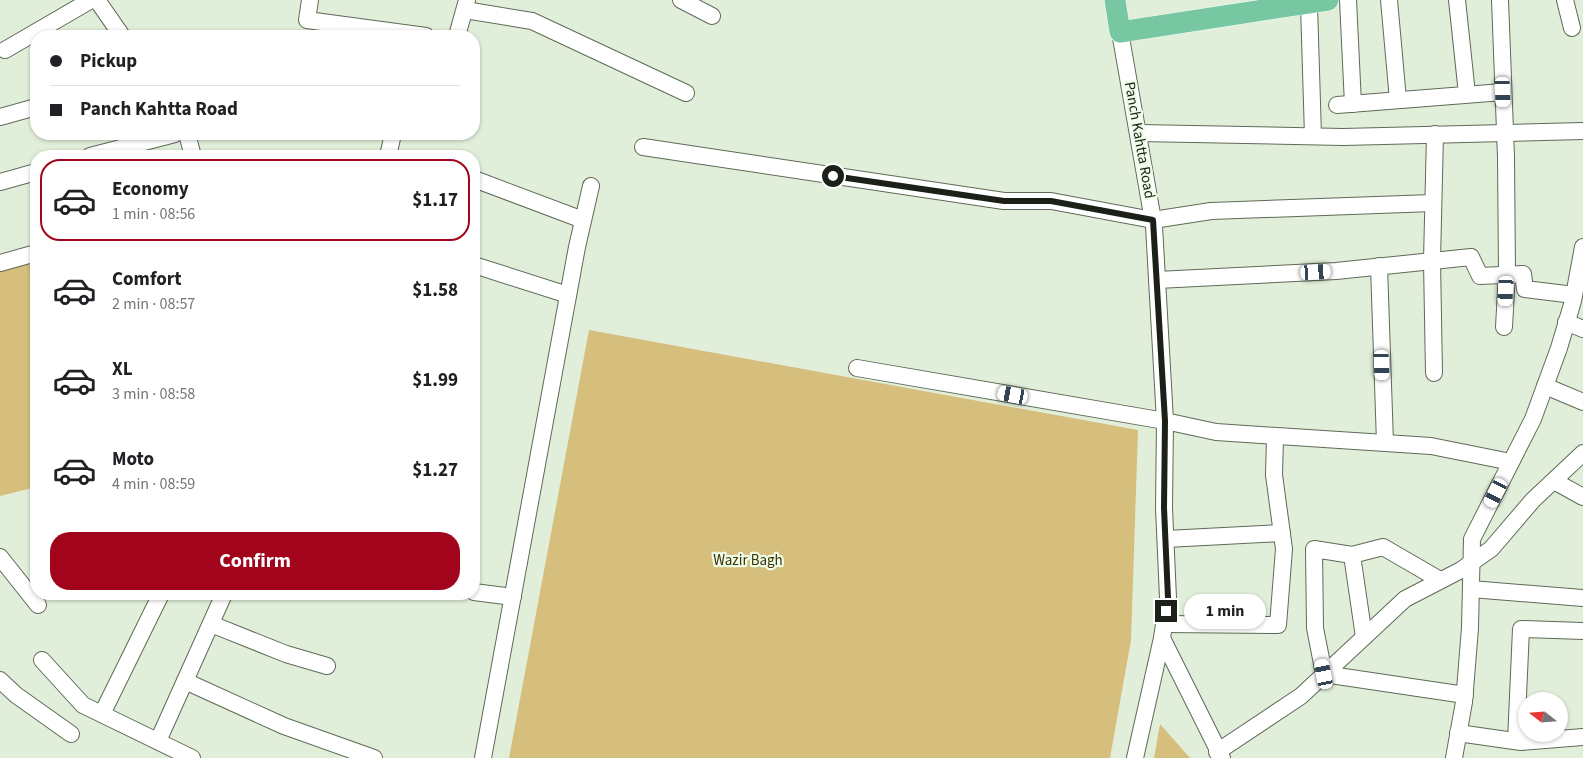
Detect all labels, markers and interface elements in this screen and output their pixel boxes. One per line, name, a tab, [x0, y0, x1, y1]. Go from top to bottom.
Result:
text: Pickup	[80, 48, 137, 75]
car	[1494, 77, 1511, 107]
street label: Panch Kahtta Road	[1119, 80, 1160, 200]
text: Panch Kahtta Road	[80, 96, 238, 123]
route start	[822, 165, 844, 187]
text: Economy	[112, 176, 189, 203]
icon: car	[52, 178, 97, 223]
text: $1.17	[412, 187, 458, 214]
text: 1 min · 08:56	[112, 203, 195, 225]
car	[1300, 264, 1331, 280]
text: Comfort	[112, 266, 182, 293]
icon: car	[52, 268, 97, 313]
car	[1497, 276, 1514, 306]
text: $1.58	[412, 277, 458, 304]
text: 2 min · 08:57	[112, 293, 195, 315]
car	[1373, 350, 1390, 380]
text: XL	[112, 356, 133, 383]
icon: car	[52, 358, 97, 403]
text: $1.99	[412, 367, 458, 394]
text: 3 min · 08:58	[112, 383, 195, 405]
car	[996, 385, 1029, 405]
text: Moto	[112, 446, 154, 473]
icon: car	[52, 448, 97, 493]
text: $1.27	[412, 457, 458, 484]
text: 4 min · 08:59	[112, 473, 195, 495]
car	[1482, 476, 1509, 510]
button: Confirm	[50, 532, 460, 590]
park label: Wazir Bagh	[713, 550, 783, 571]
callout: 1 min	[1184, 594, 1266, 628]
route end	[1155, 600, 1177, 622]
text: 1 min	[1206, 600, 1244, 622]
car	[1313, 658, 1334, 690]
north arrow	[1518, 692, 1568, 742]
map controls	[1518, 692, 1568, 742]

